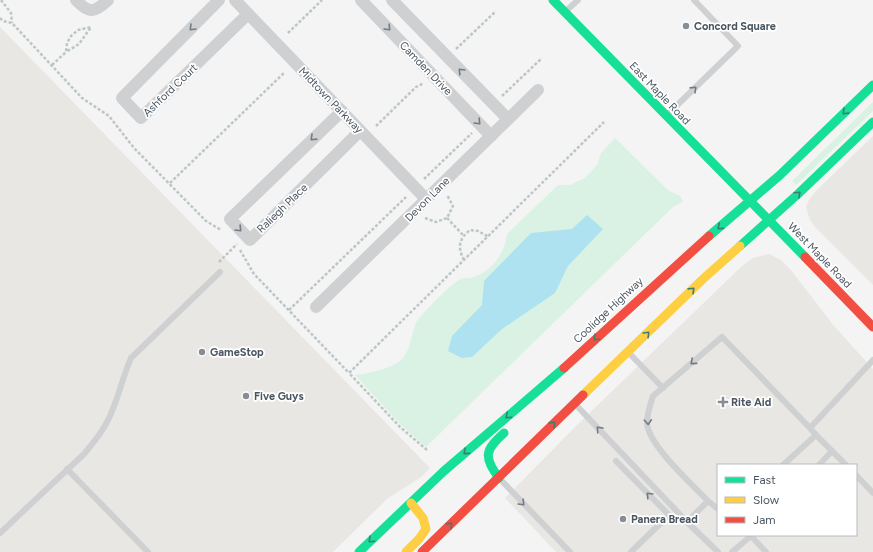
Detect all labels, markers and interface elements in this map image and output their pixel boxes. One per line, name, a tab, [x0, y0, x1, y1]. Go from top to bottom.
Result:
place label: Concord Square	[694, 20, 776, 33]
marker: Concord Square	[681, 21, 691, 31]
one-way arrow	[189, 23, 197, 31]
one-way arrow	[383, 23, 390, 31]
street label: Camden Drive	[397, 39, 455, 98]
street label: East Maple Road	[626, 59, 693, 127]
street label: Ashford Court	[141, 61, 200, 119]
street label: Midtown Parkway	[296, 65, 366, 136]
one-way arrow	[458, 68, 466, 76]
one-way arrow	[689, 86, 697, 94]
one-way arrow	[842, 108, 850, 115]
one-way arrow	[473, 117, 480, 125]
one-way arrow	[310, 133, 318, 141]
street label: Devon Lane	[402, 174, 452, 224]
street label: Raliegh Place	[254, 181, 310, 236]
one-way arrow	[793, 191, 801, 199]
street label: West Maple Road	[785, 220, 854, 291]
one-way arrow	[717, 222, 724, 229]
one-way arrow	[234, 224, 242, 232]
street label: Coolidge Highway	[571, 275, 646, 346]
one-way arrow	[687, 287, 695, 295]
one-way arrow	[642, 331, 650, 339]
one-way arrow	[593, 333, 601, 341]
place label: GameStop	[210, 346, 264, 359]
marker: GameStop	[197, 347, 207, 357]
one-way arrow	[690, 358, 697, 365]
place label: Five Guys	[254, 390, 304, 403]
marker: Five Guys	[241, 391, 251, 401]
place label: Rite Aid	[731, 396, 771, 409]
marker: Rite Aid	[718, 397, 728, 407]
one-way arrow	[505, 412, 512, 419]
one-way arrow	[644, 419, 653, 425]
one-way arrow	[548, 421, 556, 429]
one-way arrow	[596, 426, 604, 434]
one-way arrow	[464, 447, 471, 454]
legend	[717, 464, 857, 536]
text: Fast	[753, 473, 776, 487]
one-way arrow	[646, 492, 654, 500]
text: Slow	[753, 493, 780, 507]
one-way arrow	[518, 498, 525, 506]
place label: Panera Bread	[631, 513, 698, 526]
text: Jam	[753, 513, 776, 527]
marker: Panera Bread	[618, 514, 628, 524]
one-way arrow	[445, 522, 453, 530]
one-way arrow	[368, 536, 376, 543]

